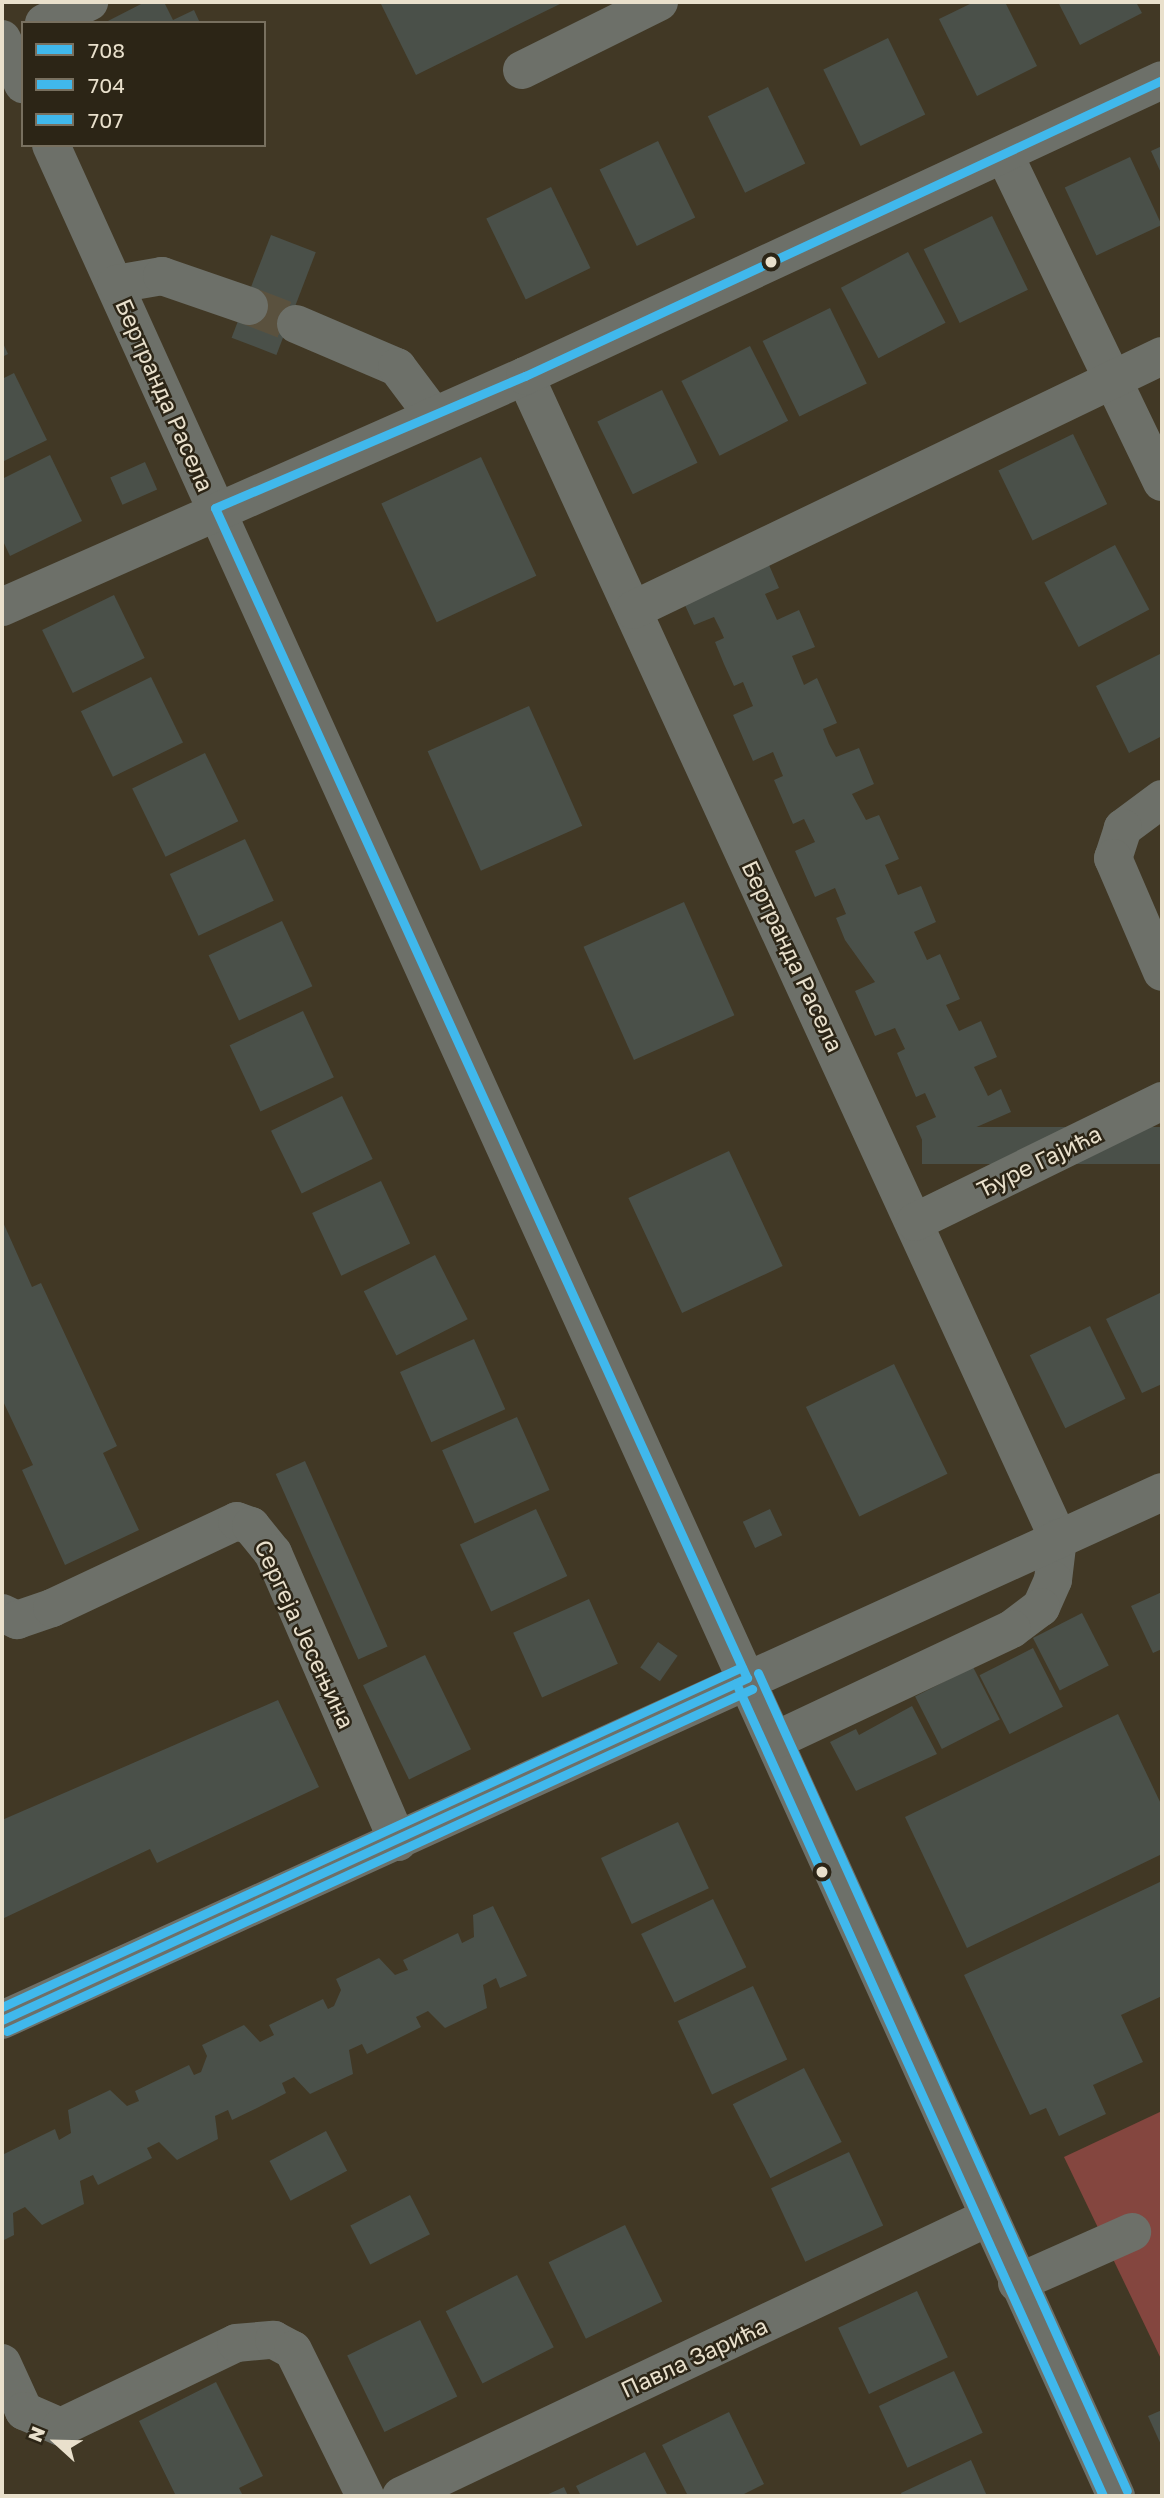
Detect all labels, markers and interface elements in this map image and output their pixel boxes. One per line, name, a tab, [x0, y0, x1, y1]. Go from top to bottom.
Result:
legend	[21, 21, 266, 147]
text: 708	[88, 37, 125, 63]
text: 704	[88, 72, 125, 98]
text: 707	[88, 107, 123, 133]
unlabelled marker	[764, 255, 778, 269]
street label: Бертранда Расела	[110, 294, 220, 496]
street label: Бертранда Расела	[737, 856, 849, 1056]
street label: Ђуре Гајића	[972, 1119, 1106, 1203]
street label: Сергеја Јесењина	[249, 1535, 361, 1733]
unlabelled marker	[815, 1865, 829, 1879]
street label: Павла Зарића	[616, 2311, 772, 2403]
north arrow	[21, 2407, 91, 2477]
text: N	[23, 2423, 49, 2445]

